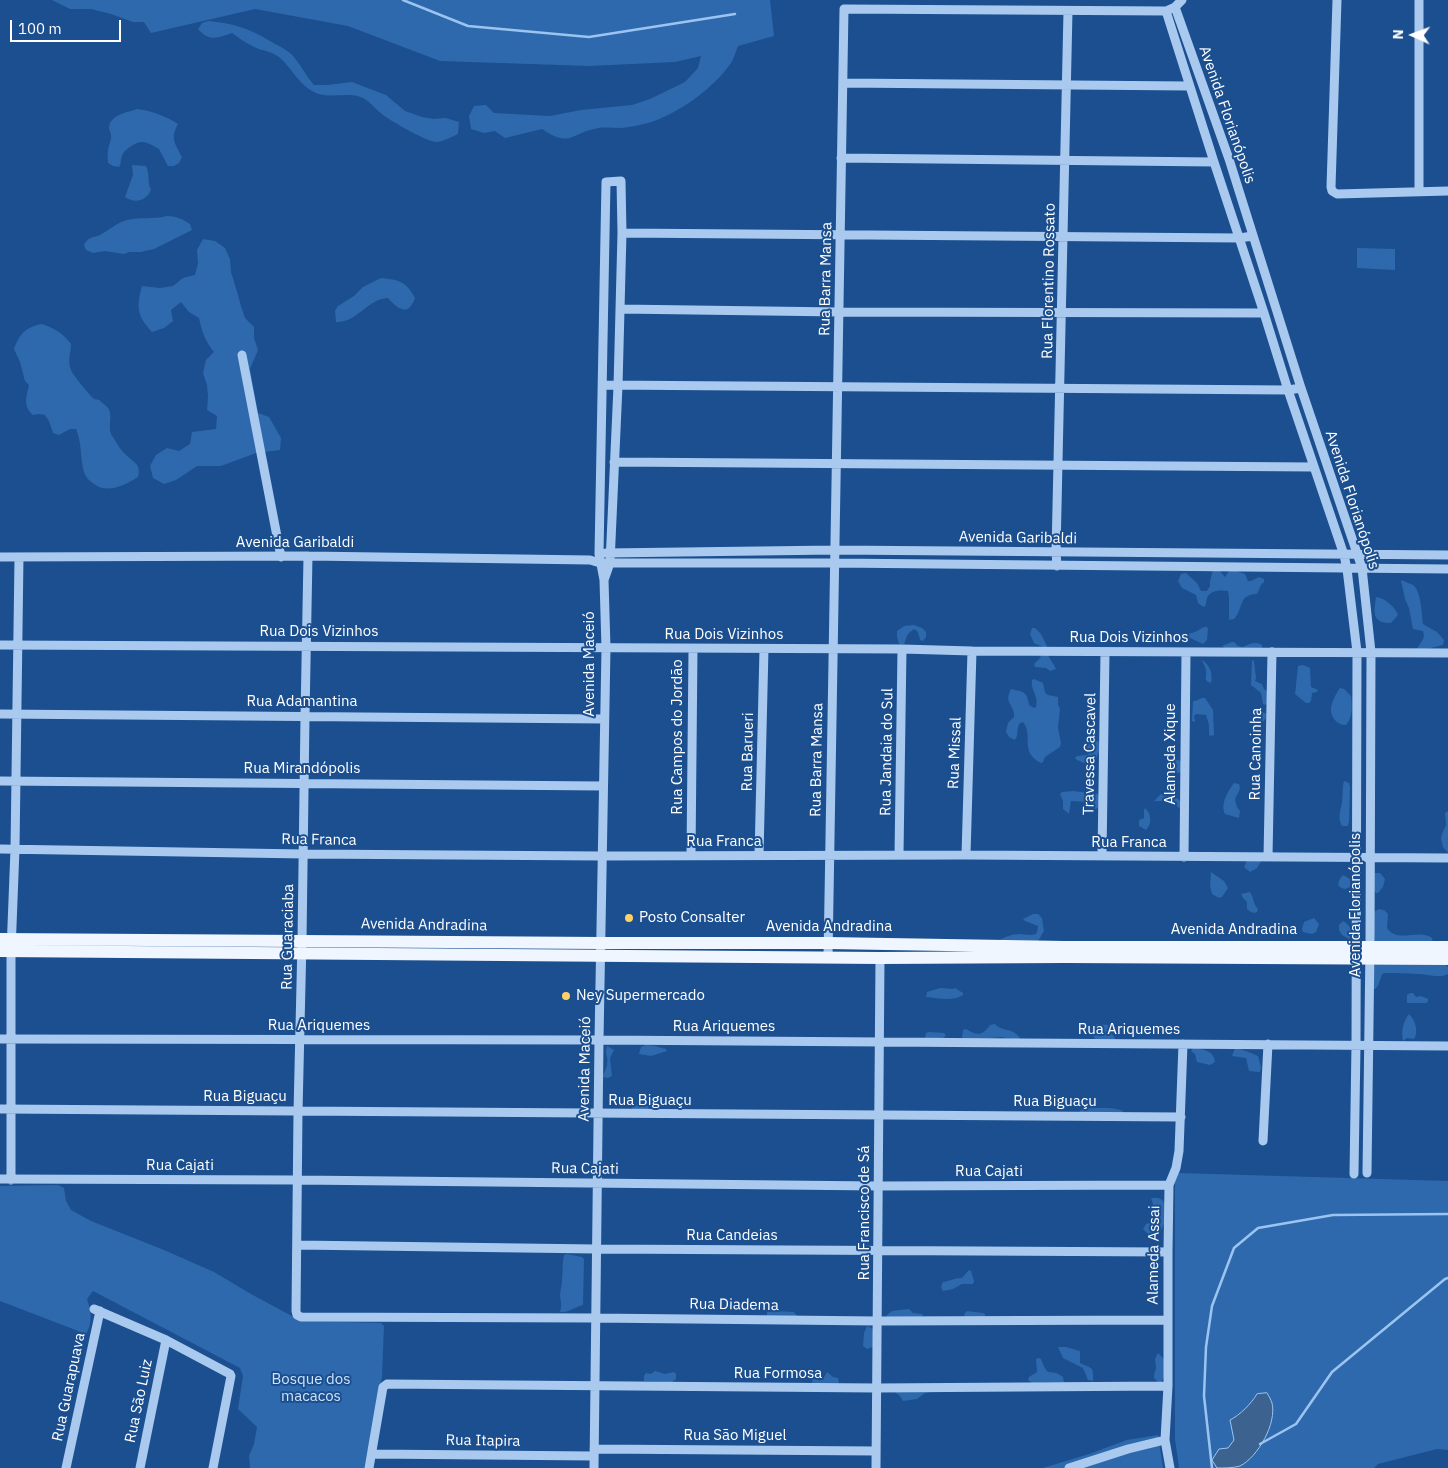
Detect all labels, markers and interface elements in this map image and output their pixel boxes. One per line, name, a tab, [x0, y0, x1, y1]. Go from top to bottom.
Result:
scale bar	[12, 10, 124, 42]
north arrow	[1388, 10, 1438, 60]
text: 100 m	[18, 19, 62, 38]
text: N	[1389, 29, 1407, 40]
street label: Avenida Florianópolis	[1195, 44, 1259, 186]
street label: Rua Florentino Rossato	[1039, 203, 1059, 359]
street label: Rua Barra Mansa	[816, 222, 836, 336]
street label: Avenida Florianópolis	[1321, 428, 1383, 572]
street label: Avenida Garibaldi	[959, 528, 1077, 548]
street label: Avenida Garibaldi	[236, 534, 354, 552]
street label: Avenida Maceió	[581, 611, 599, 717]
street label: Rua Dois Vizinhos	[259, 623, 379, 641]
street label: Rua Dois Vizinhos	[664, 626, 784, 644]
street label: Rua Dois Vizinhos	[1069, 629, 1189, 647]
street label: Rua Campos do Jordão	[669, 659, 687, 815]
street label: Rua Jandaia do Sul	[877, 688, 897, 816]
street label: Rua Adamantina	[246, 693, 358, 711]
street label: Travessa Cascavel	[1080, 693, 1100, 815]
street label: Rua Barra Mansa	[807, 703, 827, 817]
street label: Alameda Xique	[1162, 703, 1180, 805]
street label: Rua Canoinha	[1246, 707, 1266, 801]
street label: Rua Barueri	[738, 712, 758, 792]
street label: Rua Missal	[945, 717, 965, 789]
street label: Rua Mirandópolis	[244, 760, 360, 778]
street label: Rua Franca	[281, 830, 357, 850]
street label: Rua Franca	[686, 833, 762, 851]
street label: Avenida Florianópolis	[1347, 833, 1365, 977]
street label: Rua Franca	[1091, 834, 1167, 852]
street label: Rua Guaraciaba	[278, 884, 298, 990]
place label: Posto Consalter	[639, 909, 745, 927]
marker: Posto Consalter	[623, 912, 635, 924]
street label: Avenida Andradina	[361, 915, 487, 935]
street label: Avenida Andradina	[766, 918, 892, 936]
street label: Avenida Andradina	[1171, 921, 1297, 939]
place label: Ney Supermercado	[576, 987, 705, 1005]
marker: Ney Supermercado	[560, 990, 572, 1002]
street label: Avenida Maceió	[575, 1016, 595, 1122]
street label: Rua Ariquemes	[268, 1017, 370, 1035]
street label: Rua Ariquemes	[673, 1018, 775, 1036]
street label: Rua Ariquemes	[1078, 1021, 1180, 1039]
street label: Rua Biguaçu	[203, 1088, 287, 1106]
street label: Rua Biguaçu	[608, 1092, 692, 1110]
street label: Rua Biguaçu	[1013, 1093, 1097, 1111]
street label: Rua Francisco de Sá	[856, 1146, 874, 1280]
street label: Rua Cajati	[146, 1157, 214, 1175]
street label: Rua Cajati	[551, 1159, 619, 1179]
street label: Rua Cajati	[955, 1163, 1023, 1181]
street label: Alameda Assai	[1144, 1205, 1164, 1305]
street label: Rua Candeias	[686, 1227, 778, 1245]
street label: Rua Diadema	[689, 1295, 779, 1315]
street label: Rua Guarapuava	[49, 1331, 89, 1443]
street label: Rua São Luiz	[121, 1358, 157, 1444]
street label: Rua Formosa	[734, 1365, 822, 1383]
park label: Bosque dos macacos	[272, 1371, 350, 1406]
street label: Rua São Miguel	[684, 1427, 786, 1445]
street label: Rua Itapira	[445, 1431, 521, 1451]

